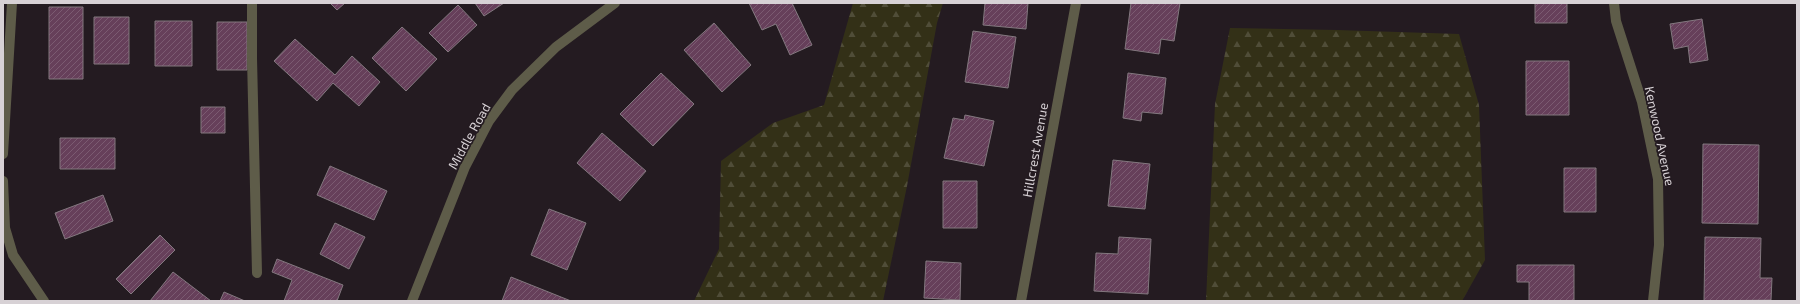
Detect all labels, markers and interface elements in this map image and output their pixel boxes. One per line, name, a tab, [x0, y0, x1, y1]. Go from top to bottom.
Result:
street label: Kenwood Avenue	[1642, 85, 1678, 187]
street label: Middle Road	[444, 100, 494, 172]
street label: Hillcrest Avenue	[1019, 101, 1051, 199]

